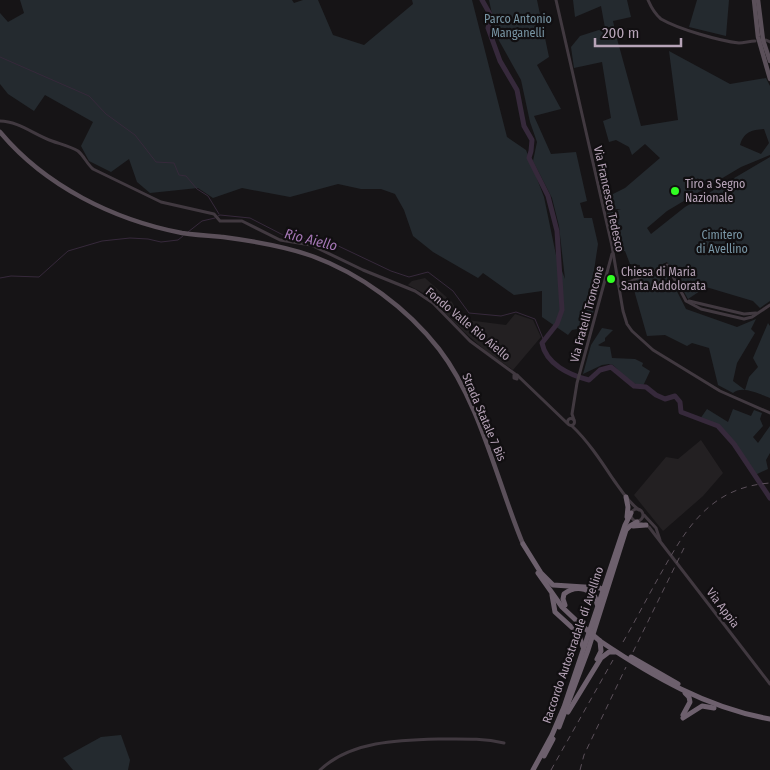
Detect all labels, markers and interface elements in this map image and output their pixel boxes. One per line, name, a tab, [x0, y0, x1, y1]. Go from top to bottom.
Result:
park label: Parco Antonio Manganelli	[484, 12, 552, 40]
scale bar	[595, 15, 681, 47]
text: 200 m	[602, 24, 639, 42]
street label: Via Francesco Tedesco	[591, 145, 627, 253]
place label: Tiro a Segno Nazionale	[685, 177, 745, 205]
marker: Tiro a Segno Nazionale	[669, 185, 681, 197]
water label: Rio Aiello	[283, 225, 339, 255]
park label: Cimitero di Avellino	[696, 228, 748, 256]
street label: Via Fratelli Troncone	[567, 264, 607, 364]
place label: Chiesa di Maria Santa Addolorata	[621, 265, 706, 293]
marker: Chiesa di Maria Santa Addolorata	[605, 273, 617, 285]
street label: Fondo Valle Rio Aiello	[423, 285, 513, 363]
street label: Strada Statale 7 Bis	[459, 371, 509, 463]
street label: Raccordo Autostradale di Avellino	[540, 565, 606, 725]
street label: Via Appia	[704, 585, 742, 631]

